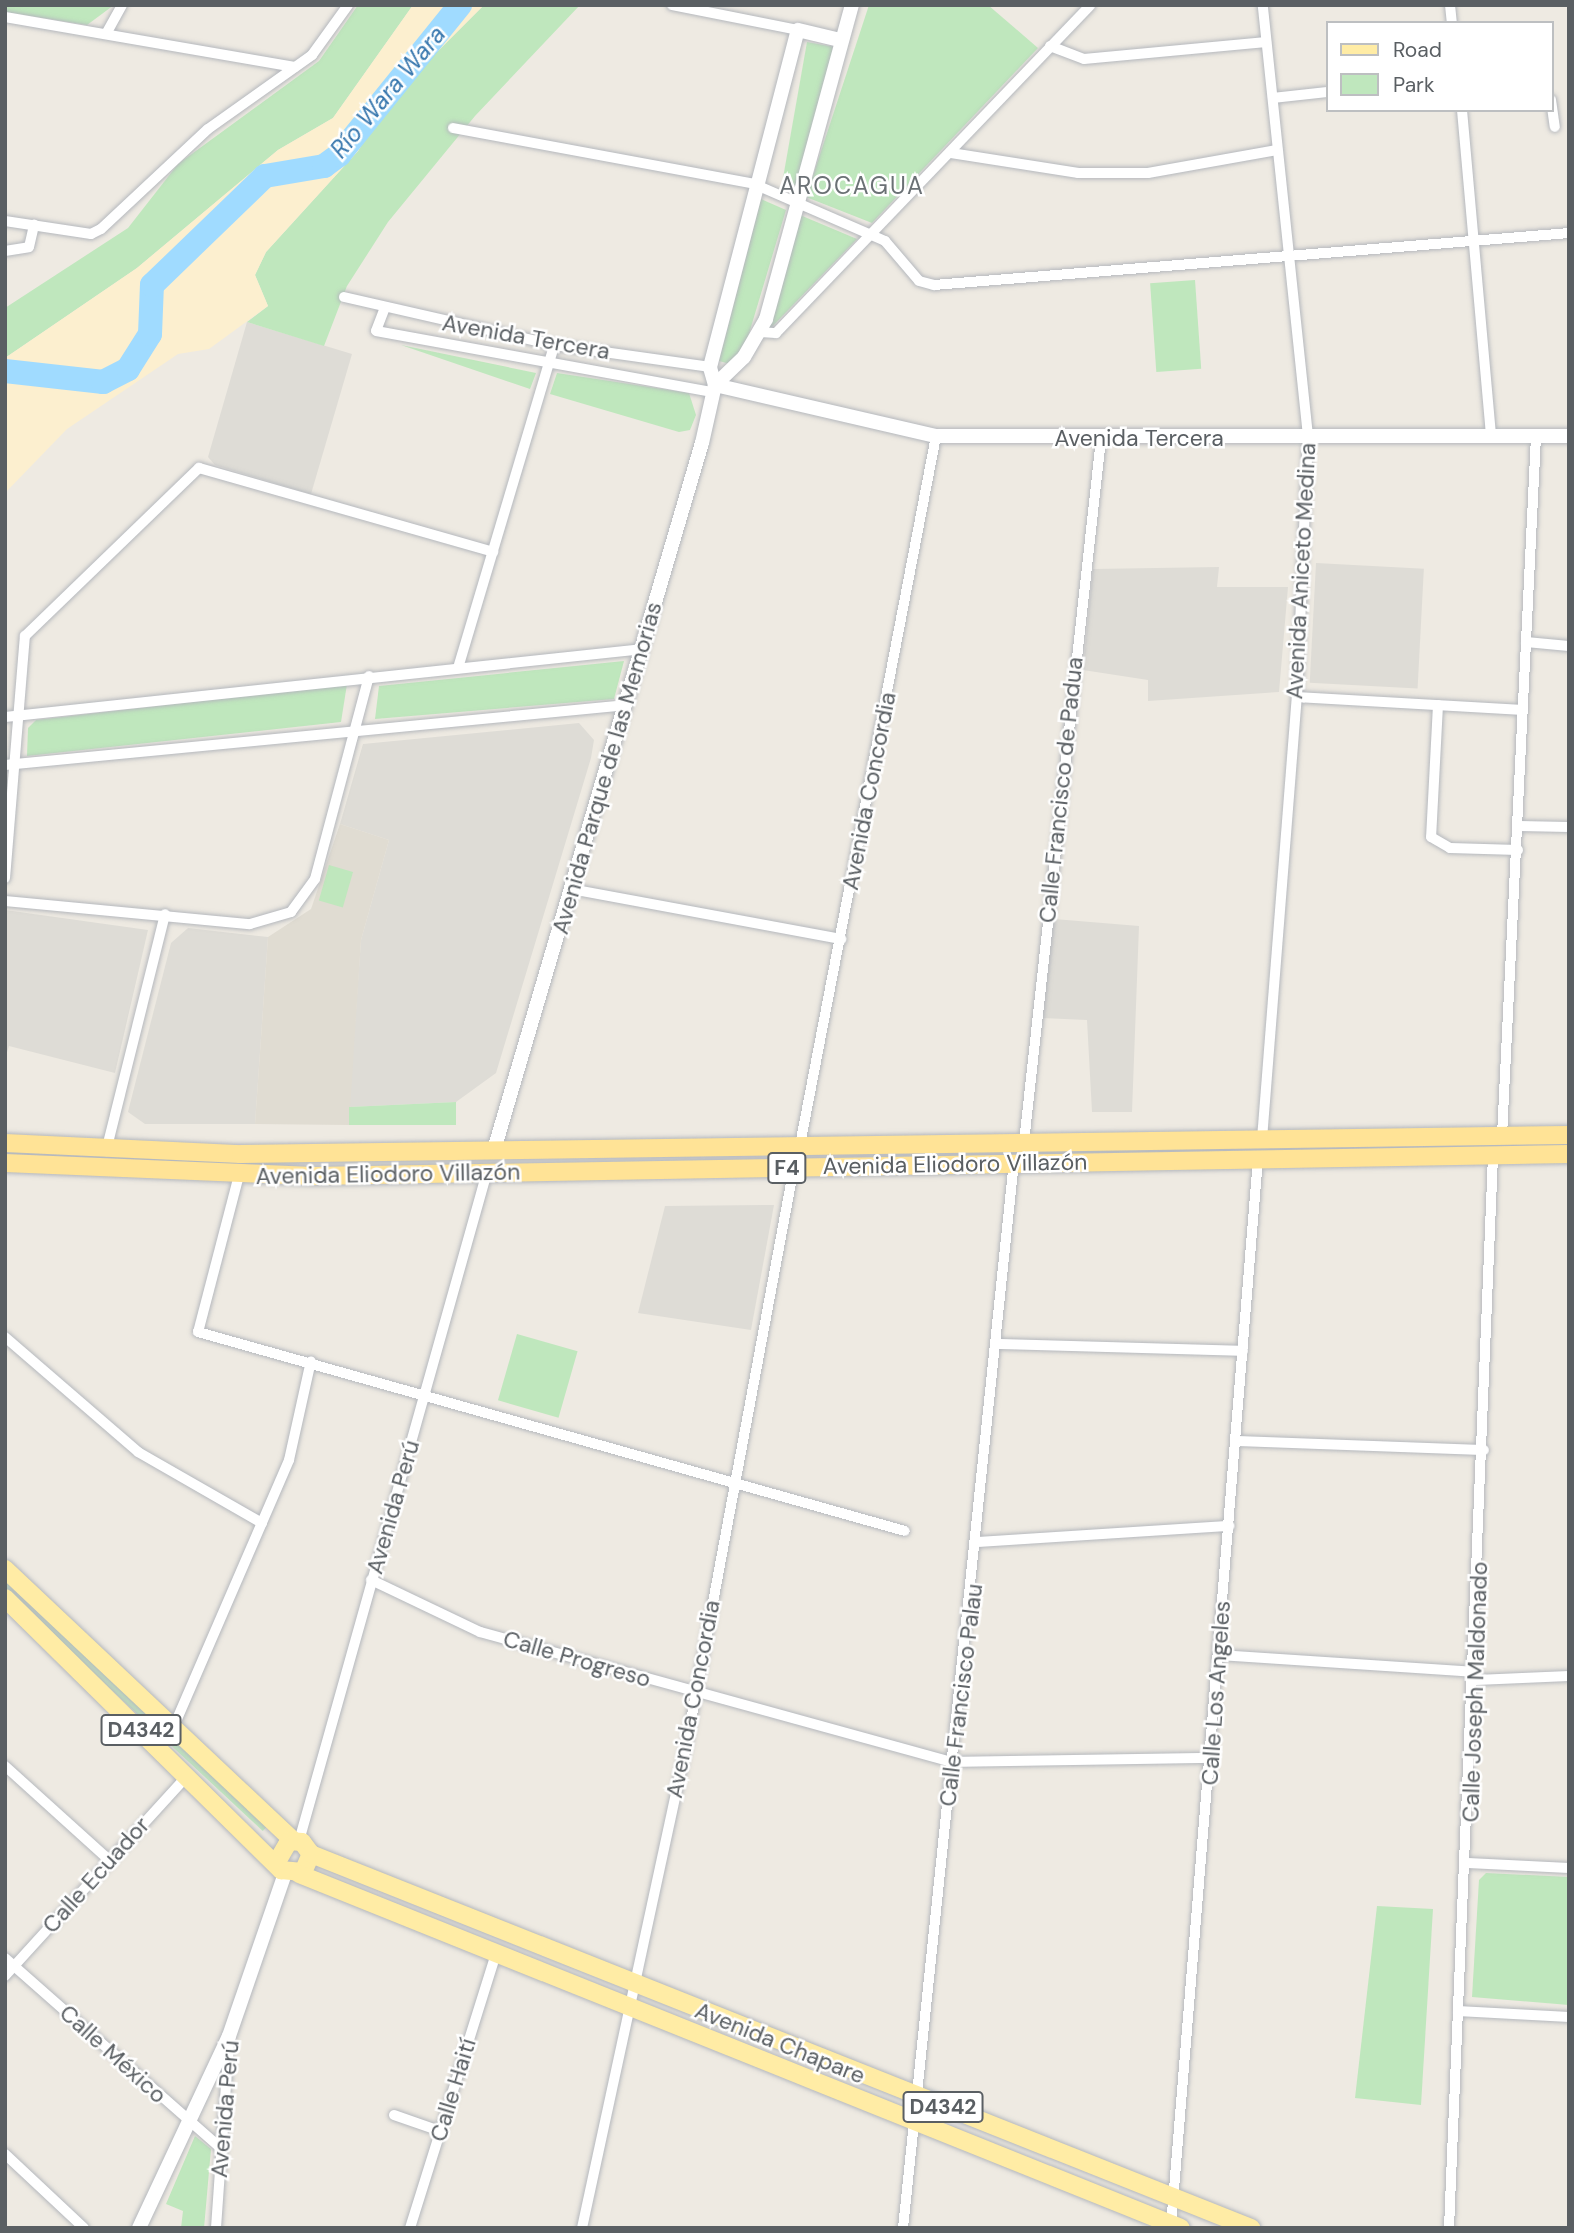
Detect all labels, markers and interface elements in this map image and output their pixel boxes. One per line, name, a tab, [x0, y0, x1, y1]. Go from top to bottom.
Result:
water label: Río Wara Wara	[325, 20, 451, 164]
legend	[1326, 21, 1553, 112]
text: Road	[1393, 36, 1442, 64]
text: Park	[1393, 71, 1434, 99]
district label: AROCAGUA	[780, 172, 924, 200]
street label: Avenida Tercera	[440, 309, 612, 365]
street label: Avenida Tercera	[1054, 424, 1224, 452]
street label: Avenida Aniceto Medina	[1280, 442, 1322, 700]
street label: Avenida Parque de las Memorias	[546, 599, 668, 937]
street label: Calle Francisco de Padua	[1033, 656, 1089, 924]
street label: Avenida Concordia	[836, 690, 902, 892]
street label: Avenida Eliodoro Villazón	[822, 1148, 1088, 1180]
road number: F4	[766, 1150, 808, 1186]
street label: Avenida Eliodoro Villazón	[255, 1158, 521, 1190]
street label: Avenida Perú	[361, 1437, 425, 1577]
street label: Calle Joseph Maldonado	[1457, 1561, 1493, 1823]
street label: Calle Francisco Palau	[934, 1582, 988, 1808]
street label: Avenida Concordia	[660, 1598, 726, 1800]
street label: Calle Los Angeles	[1196, 1600, 1236, 1786]
street label: Calle Progreso	[500, 1625, 654, 1693]
road number: D4342	[99, 1712, 183, 1748]
street label: Calle Ecuador	[37, 1811, 155, 1939]
street label: Avenida Chapare	[691, 1996, 869, 2090]
street label: Calle México	[54, 1999, 172, 2109]
street label: Calle Haití	[424, 2035, 482, 2145]
street label: Avenida Perú	[205, 2039, 245, 2179]
road number: D4342	[901, 2090, 985, 2124]

